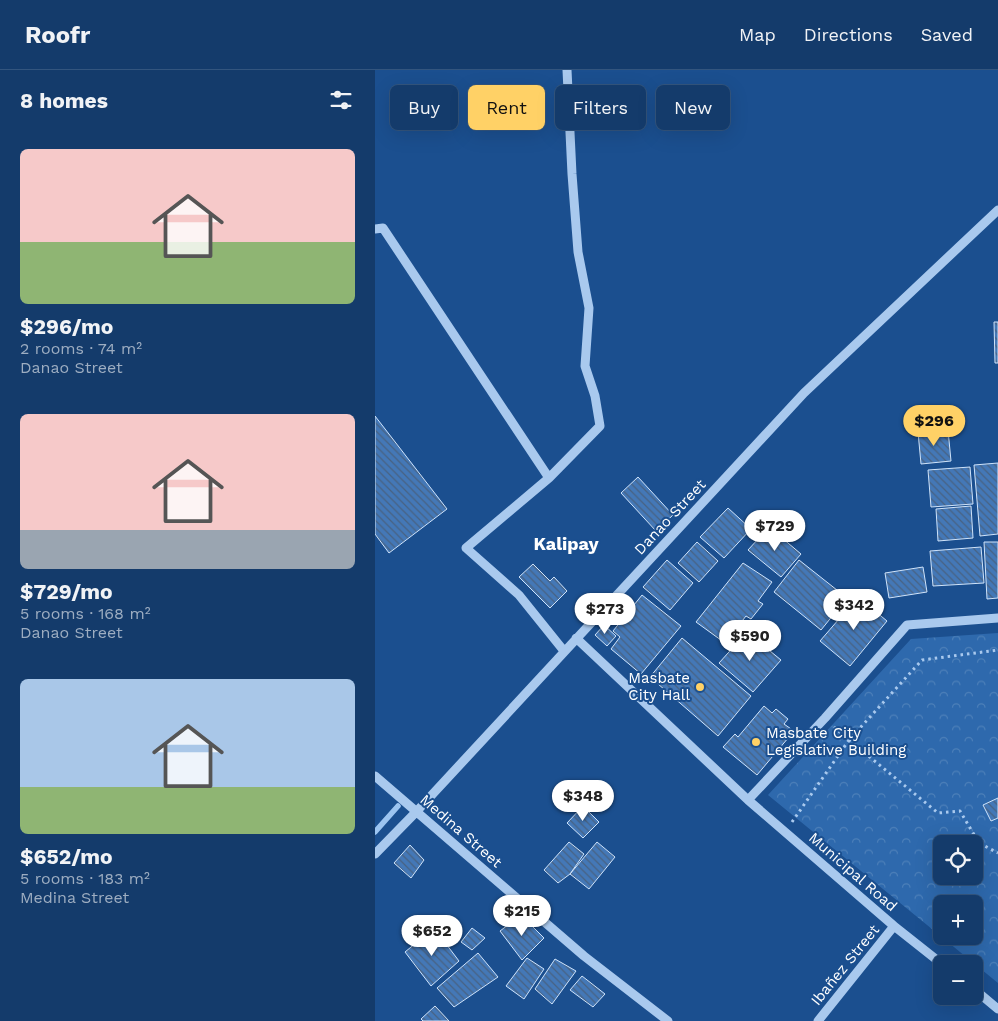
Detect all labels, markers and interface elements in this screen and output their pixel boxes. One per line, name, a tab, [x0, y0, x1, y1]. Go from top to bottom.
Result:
text: Roofr	[25, 21, 90, 49]
text: Map	[739, 24, 776, 45]
text: Directions	[804, 24, 893, 45]
text: Saved	[921, 24, 973, 45]
chip: Buy	[390, 85, 458, 130]
chip: Rent	[468, 85, 545, 130]
chip: Filters	[555, 85, 646, 130]
chip: New	[656, 85, 730, 130]
icon: filters	[327, 86, 355, 114]
text: 8 homes	[20, 88, 108, 113]
icon: home	[143, 181, 233, 271]
text: $296/mo	[20, 314, 113, 339]
text: 2 rooms · 74 m²	[20, 339, 142, 358]
text: Danao Street	[20, 358, 123, 377]
pin: $296	[904, 404, 964, 447]
text: $296	[914, 411, 954, 430]
icon: home	[143, 446, 233, 536]
street label: Danao Street	[631, 475, 710, 558]
pin: $729	[745, 510, 805, 552]
text: $729	[755, 516, 795, 535]
district label: Kalipay	[533, 533, 599, 554]
text: $729/mo	[20, 579, 113, 604]
pin: $342	[824, 588, 884, 631]
pin: $273	[575, 592, 635, 635]
text: $342	[834, 595, 874, 614]
text: $273	[586, 599, 624, 618]
text: 5 rooms · 168 m²	[20, 604, 151, 623]
pin: $590	[720, 620, 780, 662]
text: Danao Street	[20, 623, 123, 642]
text: $590	[730, 626, 770, 645]
place label: Masbate City Hall	[628, 669, 690, 704]
marker: Masbate City Hall	[694, 681, 706, 693]
icon: home	[143, 711, 233, 801]
place label: Masbate City Legislative Building	[766, 724, 906, 759]
marker: Masbate City Legislative Building	[750, 736, 762, 748]
pin: $348	[553, 780, 613, 822]
text: $348	[563, 786, 603, 805]
street label: Medina Street	[416, 791, 506, 872]
street label: Municipal Road	[805, 829, 901, 915]
map controls	[933, 835, 983, 1005]
button: locate	[933, 835, 983, 885]
text: $652/mo	[20, 844, 113, 869]
text: 5 rooms · 183 m²	[20, 869, 150, 888]
text: Medina Street	[20, 888, 129, 907]
pin: $215	[492, 894, 552, 937]
button: +	[933, 895, 983, 945]
text: $215	[504, 901, 540, 920]
pin: $652	[402, 914, 462, 957]
text: $652	[413, 921, 451, 940]
street label: Ibañez Street	[807, 921, 883, 1009]
button: −	[933, 955, 983, 1005]

